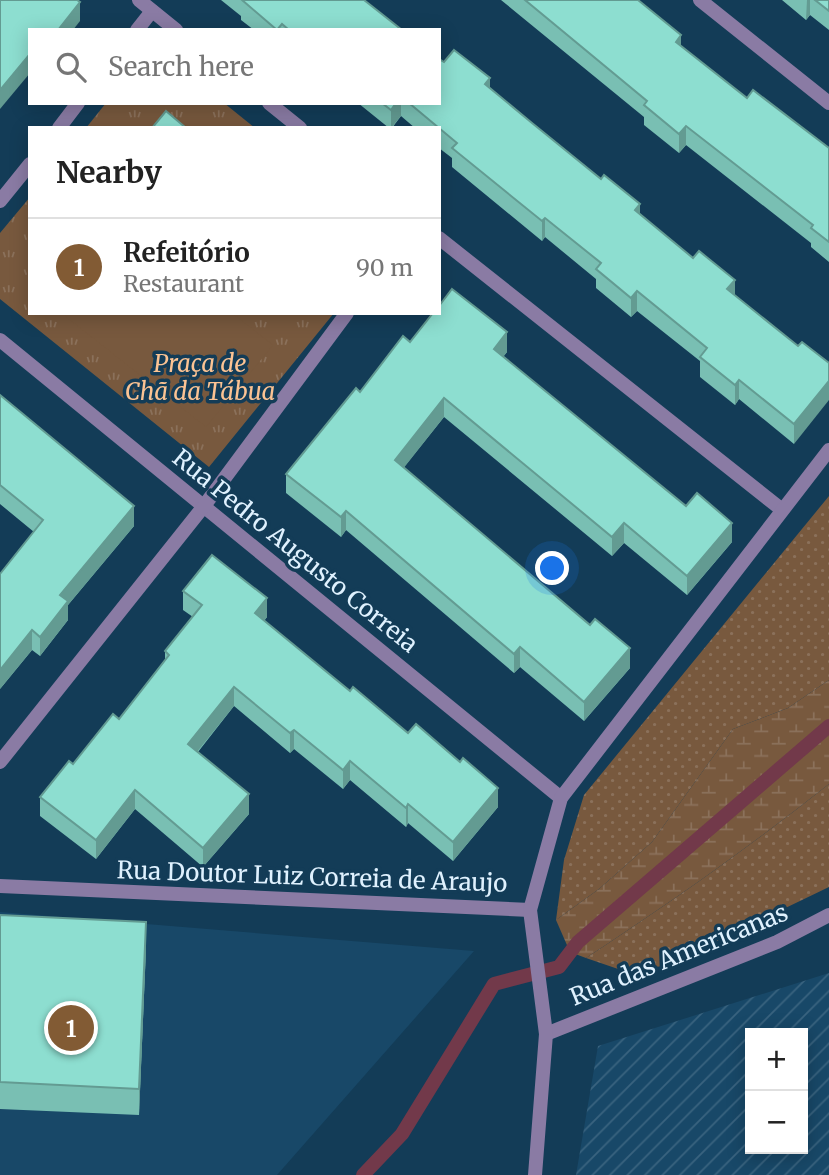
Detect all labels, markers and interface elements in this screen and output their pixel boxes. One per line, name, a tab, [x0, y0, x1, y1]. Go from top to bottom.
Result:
search box	[28, 28, 441, 105]
icon: search	[52, 48, 90, 86]
text: Search here	[108, 50, 254, 83]
text: Nearby	[56, 153, 162, 191]
text: Refeitório	[123, 236, 250, 269]
text: 1	[74, 253, 84, 282]
text: 90 m	[356, 253, 413, 282]
text: Restaurant	[123, 269, 244, 298]
park label: Praça de Chã da Tábua	[125, 348, 275, 407]
street label: Rua Pedro Augusto Correia	[166, 442, 424, 659]
your location	[535, 551, 569, 585]
street label: Rua Doutor Luiz Correia de Araujo	[116, 854, 508, 899]
street label: Rua das Americanas	[565, 897, 792, 1012]
pin: 1	[48, 1002, 94, 1054]
map controls	[745, 1028, 808, 1154]
button: +	[745, 1028, 808, 1091]
button: −	[745, 1091, 808, 1154]

